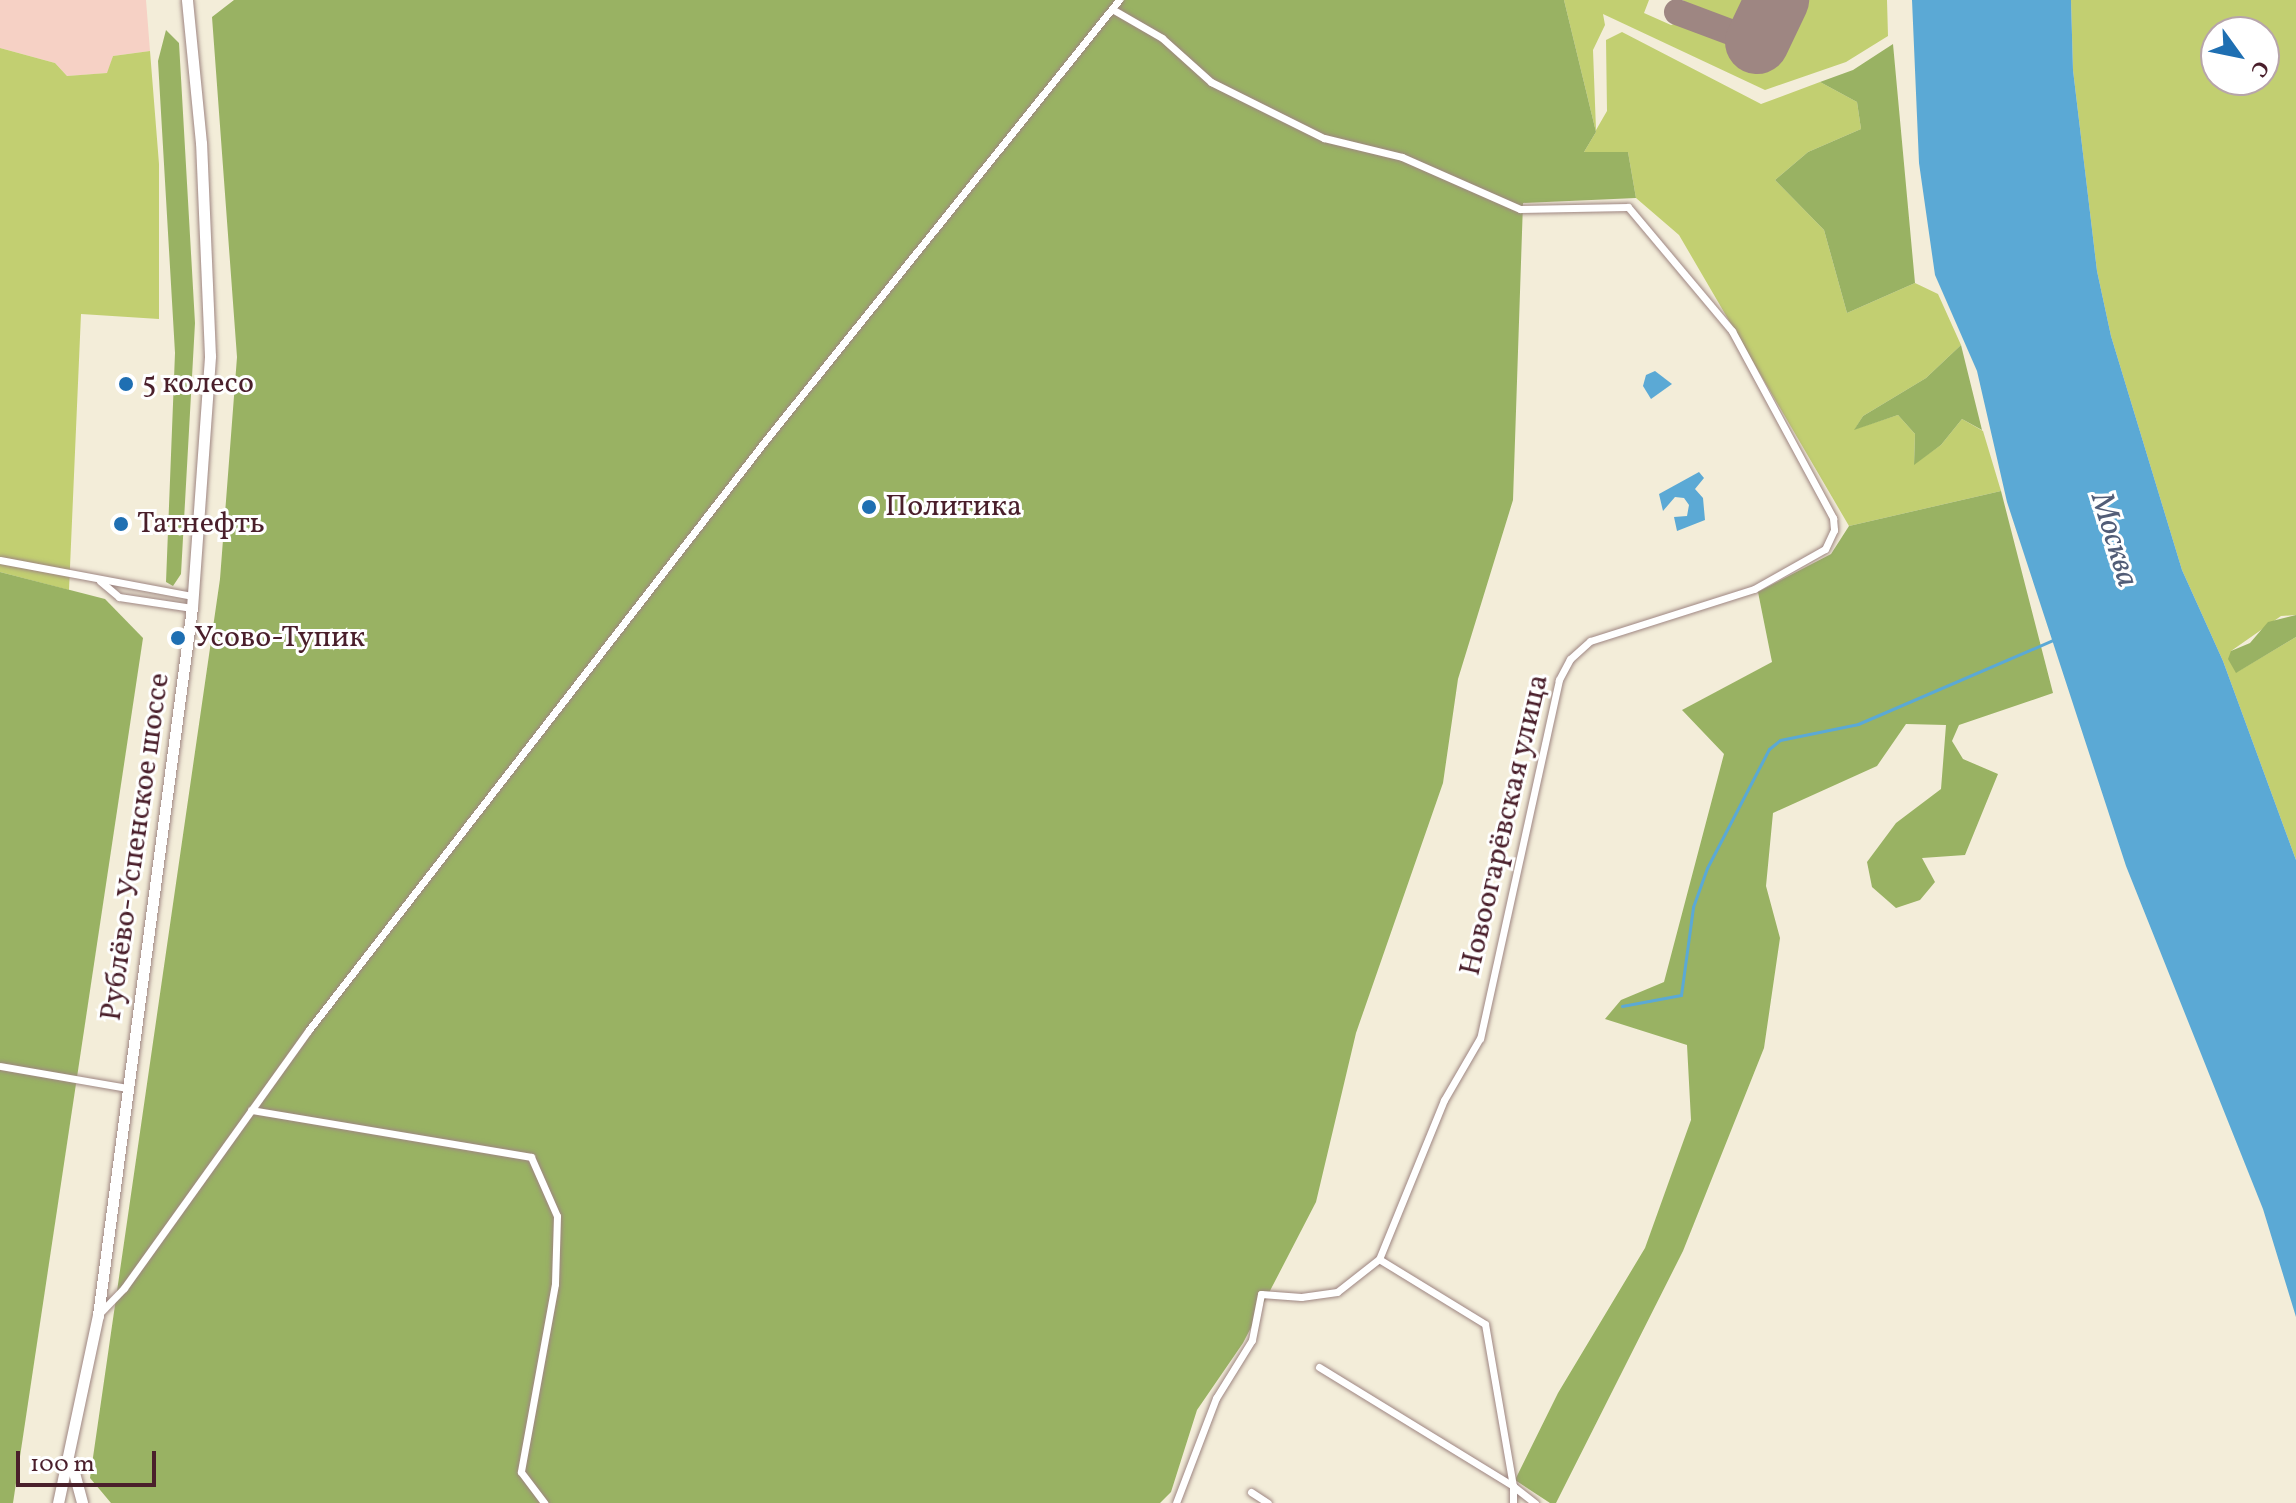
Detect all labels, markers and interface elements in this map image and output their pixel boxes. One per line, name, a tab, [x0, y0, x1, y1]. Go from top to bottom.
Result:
north arrow	[2200, 16, 2280, 96]
text: С	[2242, 54, 2276, 83]
place label: 5 колесо	[142, 366, 254, 402]
marker: 5 колесо	[117, 375, 135, 393]
water label: Москва	[2080, 488, 2146, 592]
place label: Политика	[885, 489, 1022, 525]
marker: Политика	[860, 498, 878, 516]
place label: Татнефть	[137, 506, 265, 542]
marker: Татнефть	[112, 515, 130, 533]
place label: Усово-Тупик	[194, 620, 365, 656]
marker: Усово-Тупик	[169, 629, 187, 647]
street label: Новоогарёвская улица	[1453, 670, 1557, 980]
street label: Рублёво-Успенское шоссе	[94, 671, 178, 1023]
scale bar	[20, 1435, 160, 1485]
text: 100 m	[30, 1448, 95, 1482]

